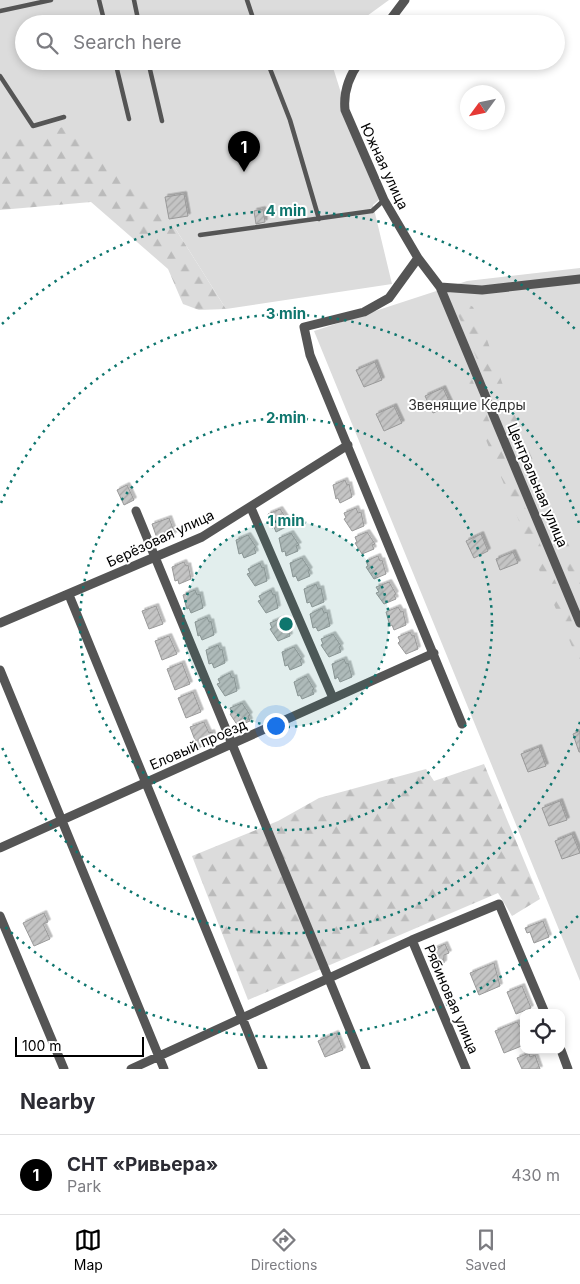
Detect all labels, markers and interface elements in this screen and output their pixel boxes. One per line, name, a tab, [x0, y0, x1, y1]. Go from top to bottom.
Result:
search box	[15, 15, 565, 70]
icon: search	[33, 29, 61, 57]
text: Search here	[73, 31, 182, 54]
north arrow	[460, 85, 505, 130]
street label: Южная улица	[358, 120, 412, 212]
pin: 1	[228, 131, 260, 172]
text: 4 min	[266, 201, 306, 220]
text: 3 min	[266, 304, 306, 323]
park label: Звенящие Кедры	[408, 396, 526, 413]
text: 2 min	[266, 408, 306, 427]
street label: Центральная улица	[504, 420, 572, 550]
street label: Берёзовая улица	[104, 506, 216, 570]
text: 1 min	[267, 511, 305, 530]
centre of rings	[277, 615, 295, 633]
your location	[263, 713, 289, 739]
street label: Еловый проезд	[147, 715, 249, 773]
street label: Рябиновая улица	[421, 942, 483, 1056]
map controls	[520, 1009, 565, 1054]
button: locate	[520, 1009, 565, 1054]
scale bar	[15, 1034, 144, 1057]
text: 100 m	[22, 1037, 62, 1054]
text: Nearby	[20, 1089, 95, 1114]
text: СНТ «Ривьера»	[67, 1153, 218, 1176]
text: 1	[33, 1165, 39, 1185]
text: 430 m	[511, 1165, 560, 1185]
text: Park	[67, 1176, 101, 1196]
tab: Map	[74, 1226, 103, 1273]
tab: Directions	[251, 1226, 317, 1273]
tab: Saved	[465, 1226, 506, 1273]

